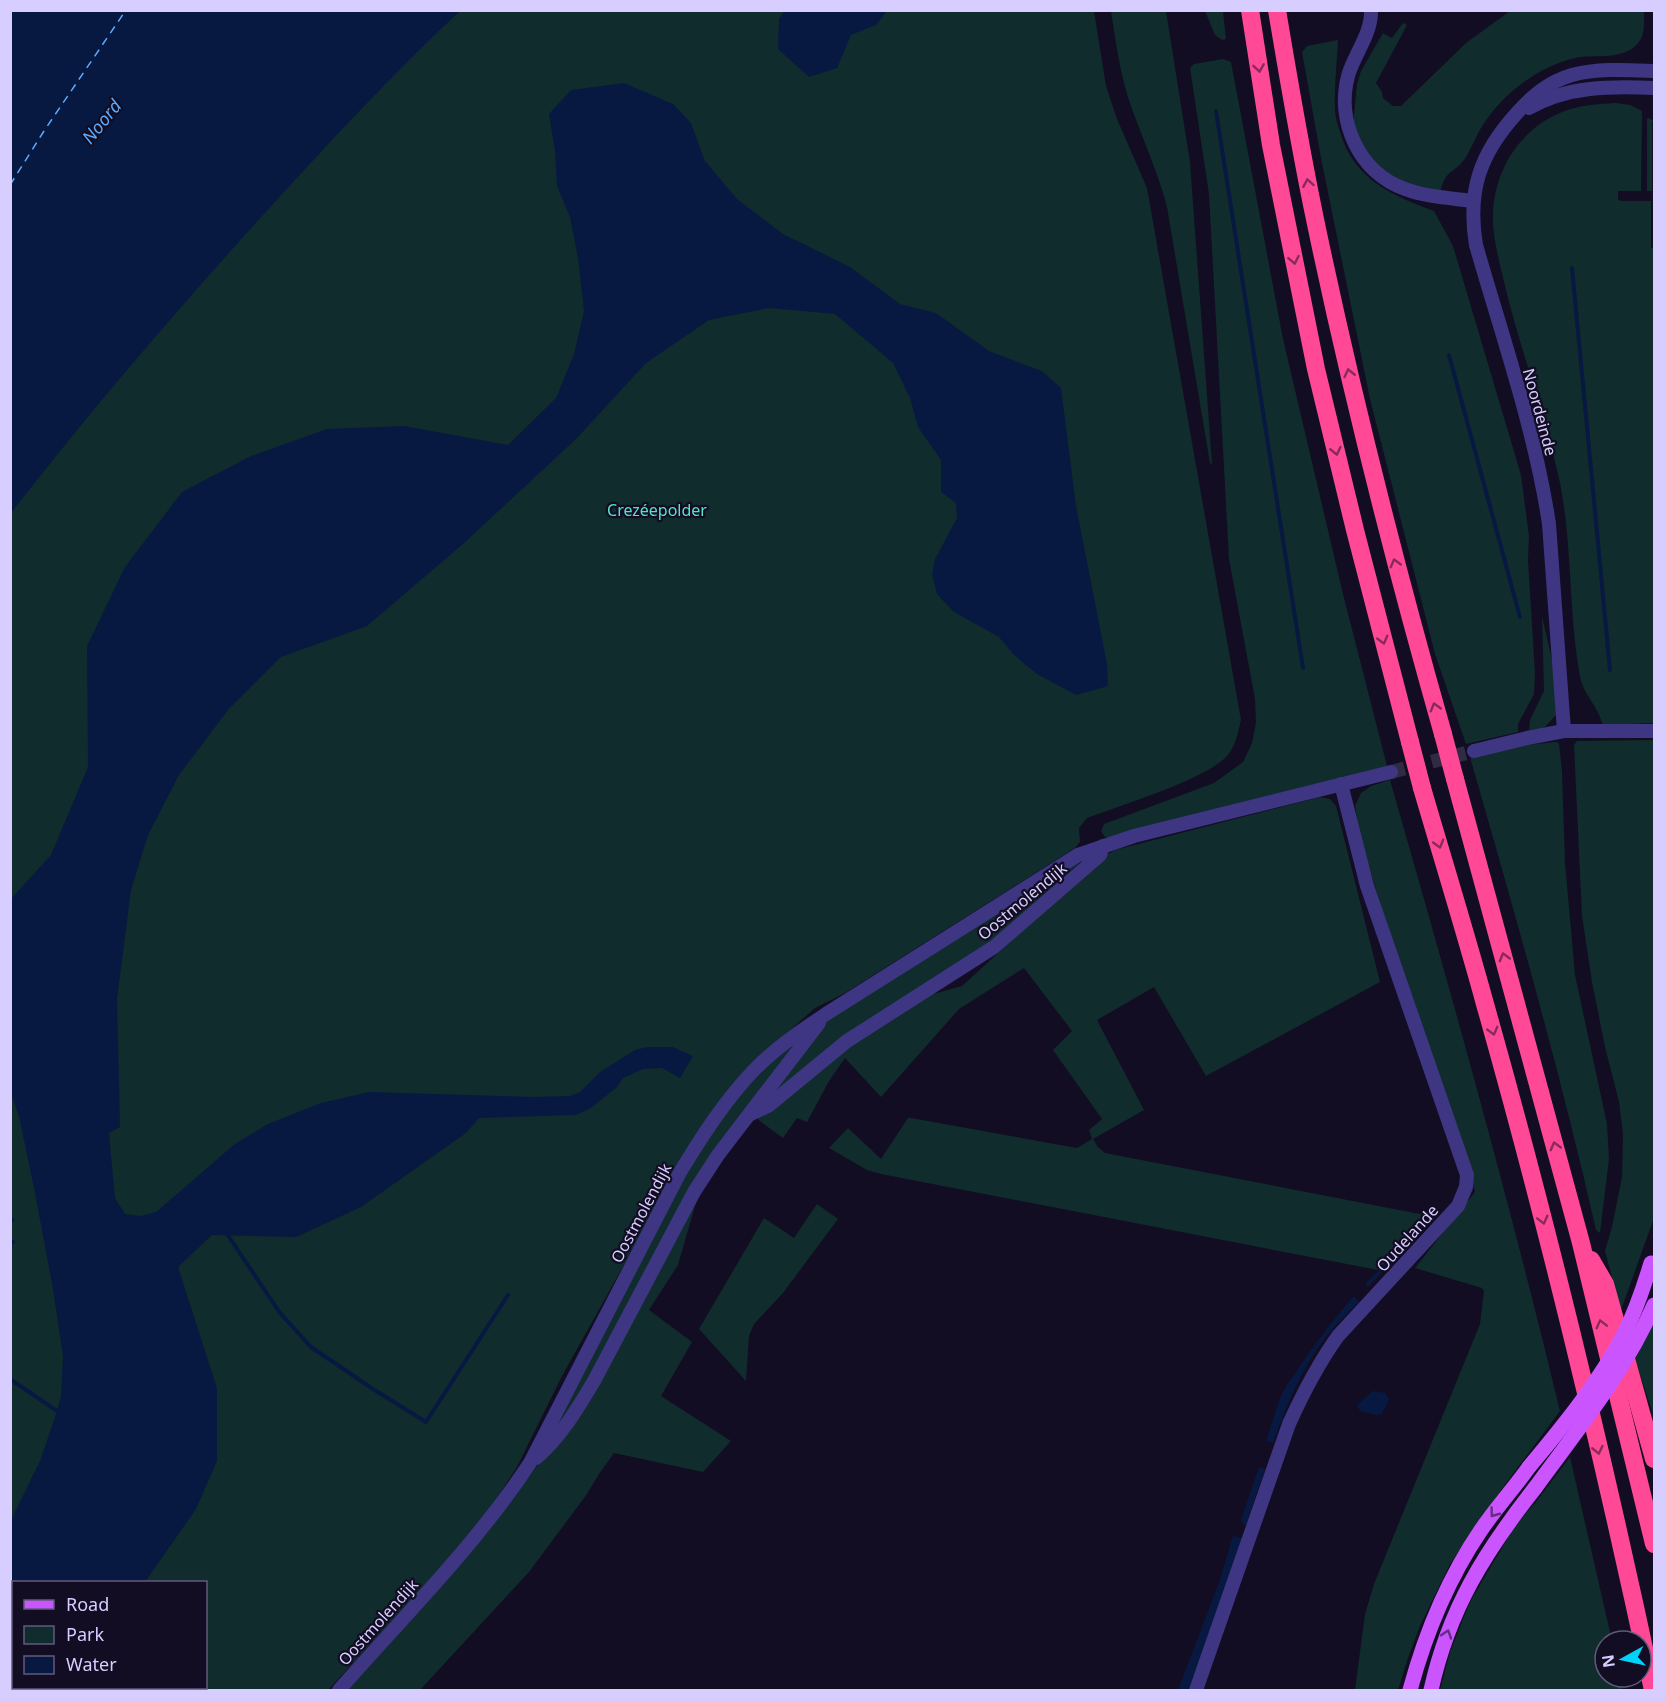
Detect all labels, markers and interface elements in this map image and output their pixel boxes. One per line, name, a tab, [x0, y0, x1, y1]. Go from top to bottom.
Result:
one-way arrow	[1252, 63, 1265, 73]
water label: Noord	[76, 94, 127, 148]
one-way arrow	[1302, 178, 1315, 188]
one-way arrow	[1287, 255, 1300, 265]
street label: Noordeinde	[1518, 366, 1562, 458]
one-way arrow	[1344, 369, 1357, 379]
one-way arrow	[1328, 445, 1341, 455]
park label: Crezéepolder	[607, 499, 707, 521]
one-way arrow	[1390, 558, 1403, 568]
one-way arrow	[1376, 634, 1389, 644]
one-way arrow	[1430, 702, 1442, 713]
one-way arrow	[1432, 838, 1444, 849]
street label: Oostmolendijk	[973, 857, 1072, 945]
one-way arrow	[1499, 953, 1511, 963]
one-way arrow	[1486, 1025, 1498, 1036]
one-way arrow	[1549, 1141, 1562, 1151]
street label: Oostmolendijk	[605, 1159, 677, 1267]
street label: Oudelande	[1371, 1200, 1443, 1276]
one-way arrow	[1535, 1215, 1548, 1225]
one-way arrow	[1596, 1319, 1609, 1329]
one-way arrow	[1591, 1445, 1604, 1455]
one-way arrow	[1490, 1507, 1501, 1518]
street label: Oostmolendijk	[333, 1573, 423, 1670]
legend	[12, 1581, 207, 1689]
text: Road	[66, 1592, 109, 1616]
text: Park	[66, 1622, 104, 1646]
one-way arrow	[1439, 1629, 1452, 1640]
north arrow	[1593, 1629, 1653, 1689]
text: Water	[66, 1652, 117, 1676]
text: N	[1596, 1653, 1620, 1669]

